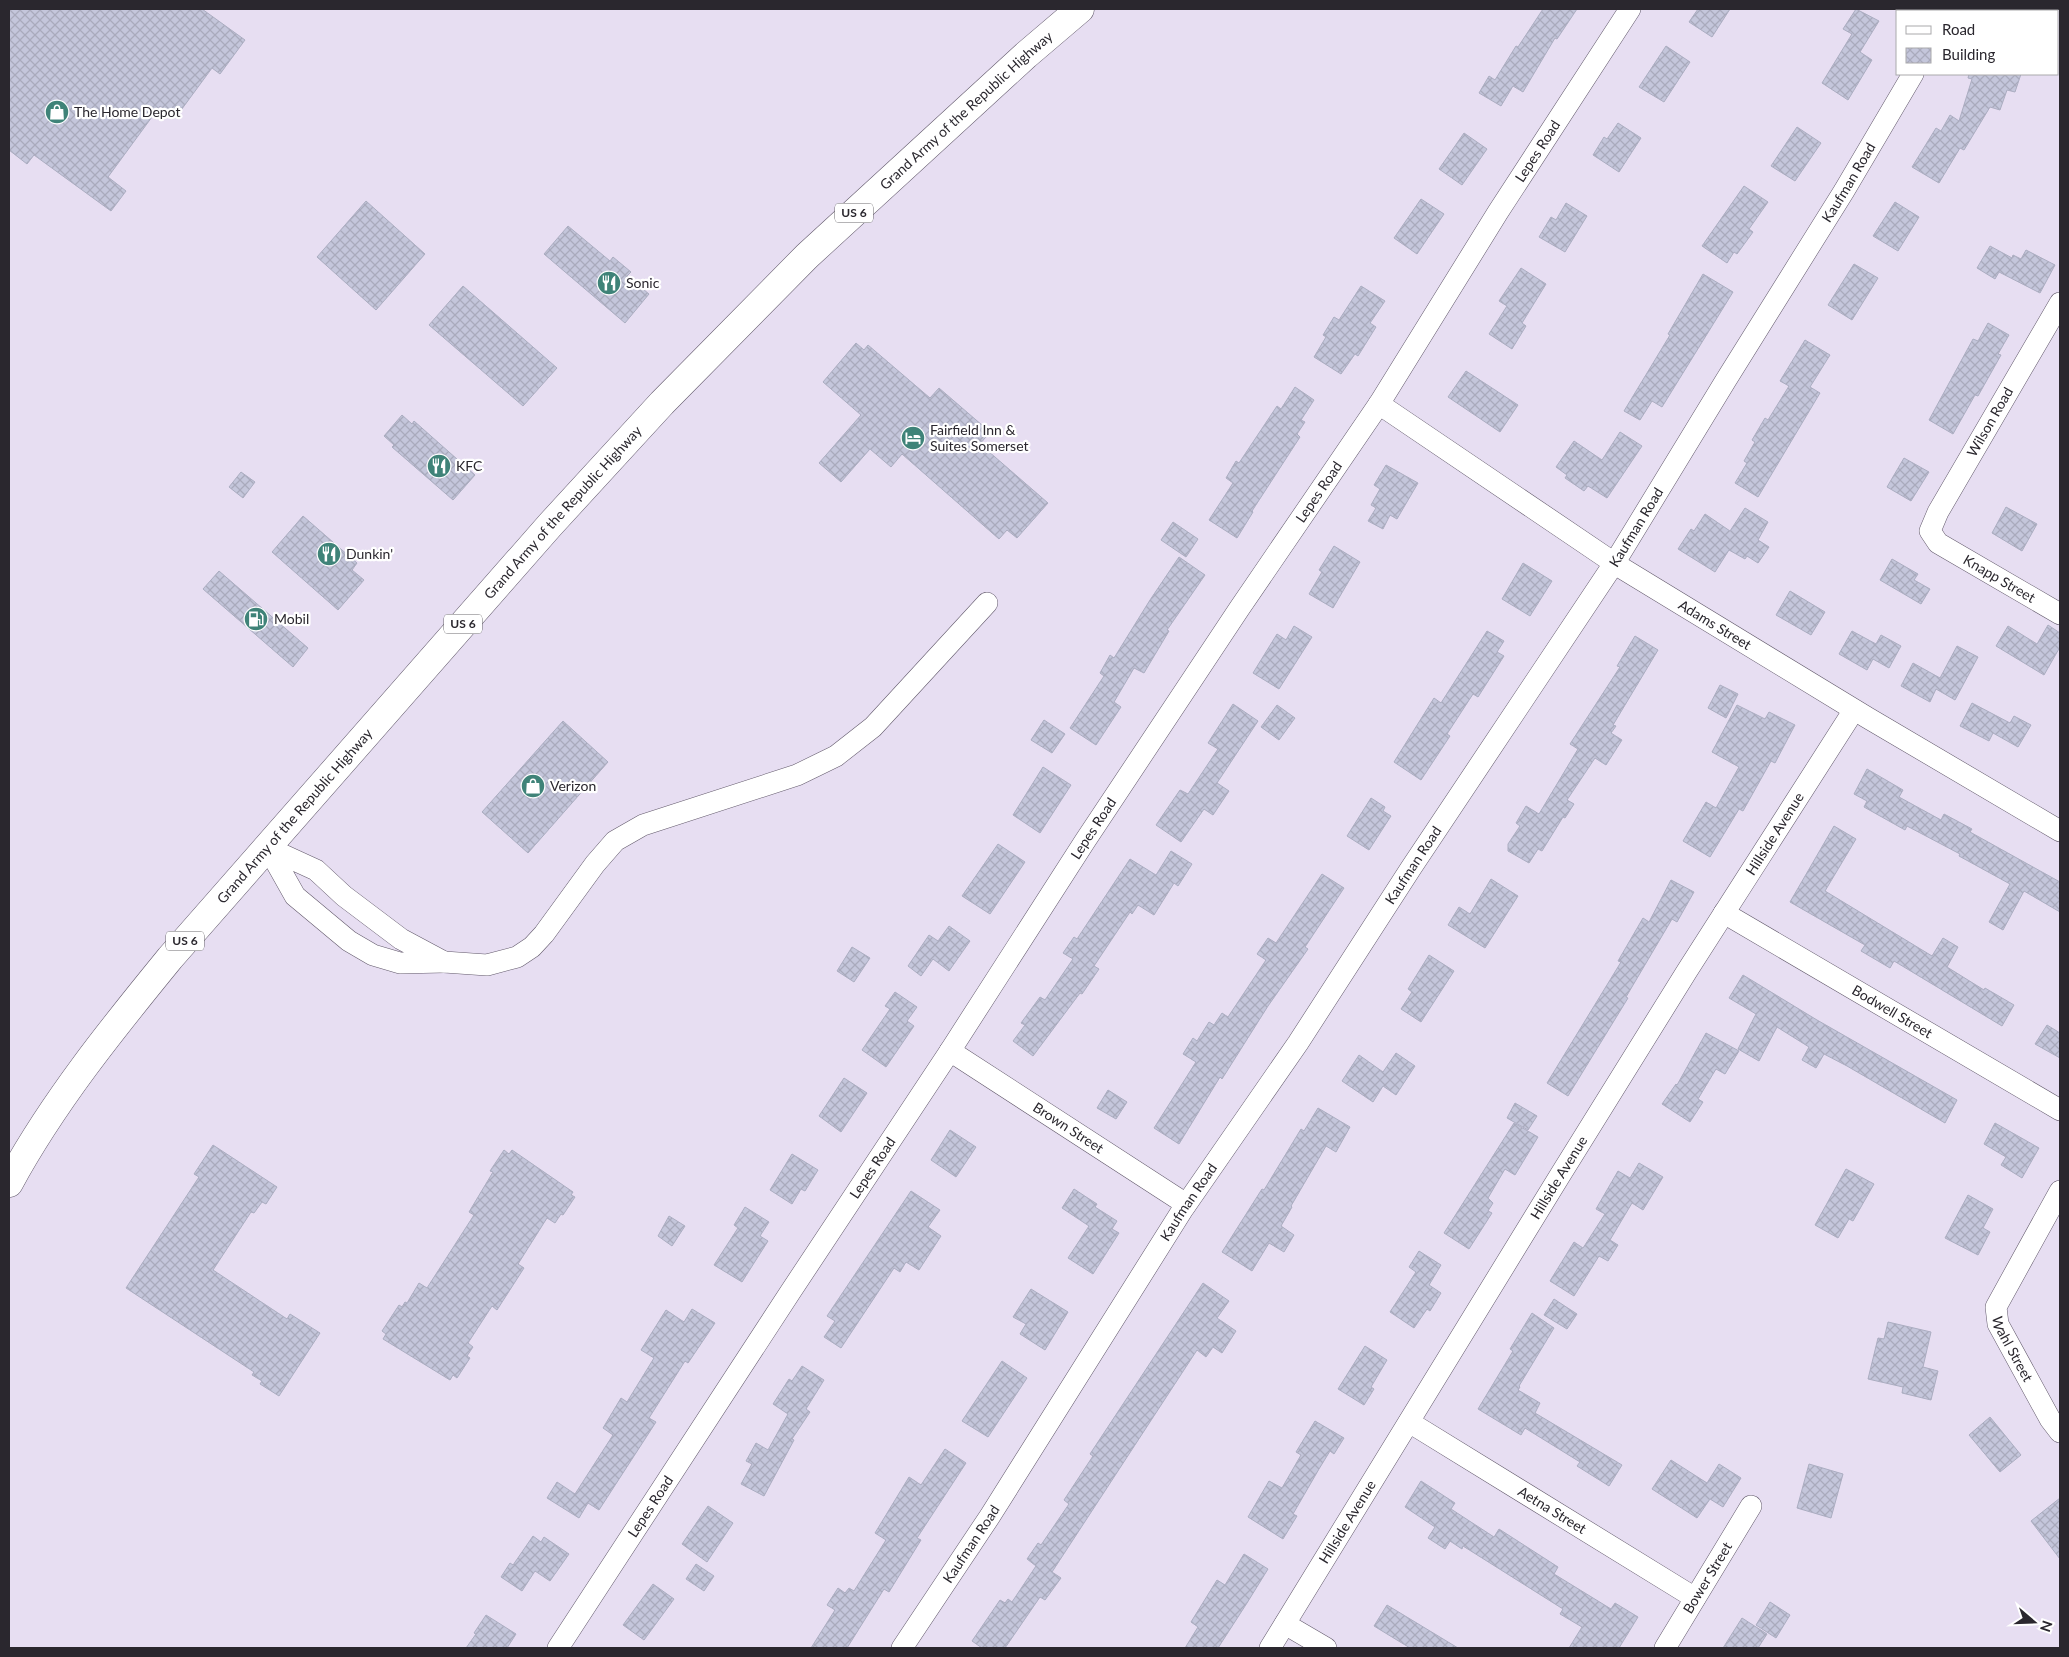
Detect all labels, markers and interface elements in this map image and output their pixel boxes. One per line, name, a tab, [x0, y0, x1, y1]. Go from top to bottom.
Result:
legend	[1896, 10, 2059, 75]
text: Road	[1942, 20, 1975, 38]
street label: Grand Army of the Republic Highway	[876, 27, 1056, 193]
text: Building	[1942, 45, 1995, 63]
shop icon: The Home Depot	[44, 99, 70, 125]
place label: The Home Depot	[74, 103, 180, 120]
street label: Lepes Road	[1511, 117, 1563, 185]
street label: Kaufman Road	[1818, 139, 1879, 225]
road number: US 6	[835, 204, 873, 222]
restaurant icon: Sonic	[596, 270, 622, 296]
place label: Sonic	[626, 274, 660, 291]
street label: Wilson Road	[1963, 384, 2016, 460]
street label: Grand Army of the Republic Highway	[480, 421, 645, 602]
place label: Fairfield Inn & Suites Somerset	[930, 421, 1029, 454]
hotel icon: Fairfield Inn & Suites Somerset	[900, 425, 926, 451]
restaurant icon: KFC	[426, 453, 452, 479]
place label: KFC	[456, 457, 483, 474]
street label: Lepes Road	[1292, 458, 1345, 525]
street label: Kaufman Road	[1605, 484, 1666, 570]
restaurant icon: Dunkin'	[316, 541, 342, 567]
place label: Dunkin'	[346, 545, 393, 562]
street label: Knapp Street	[1961, 551, 2039, 606]
street label: Adams Street	[1676, 596, 1755, 653]
fuel station icon: Mobil	[243, 606, 269, 632]
place label: Mobil	[274, 610, 309, 627]
road number: US 6	[444, 614, 482, 634]
street label: Grand Army of the Republic Highway	[213, 724, 376, 907]
shop icon: Verizon	[520, 773, 546, 799]
place label: Verizon	[550, 777, 596, 794]
street label: Hillside Avenue	[1742, 789, 1807, 878]
street label: Lepes Road	[1067, 794, 1119, 862]
street label: Kaufman Road	[1381, 823, 1445, 907]
road number: US 6	[166, 931, 204, 950]
street label: Bodwell Street	[1849, 981, 1936, 1041]
street label: Brown Street	[1030, 1098, 1107, 1156]
street label: Hillside Avenue	[1526, 1132, 1590, 1222]
street label: Lepes Road	[846, 1134, 899, 1202]
street label: Kaufman Road	[1156, 1160, 1220, 1244]
street label: Wahl Street	[1989, 1315, 2037, 1384]
street label: Lepes Road	[624, 1472, 676, 1540]
street label: Hillside Avenue	[1315, 1477, 1379, 1566]
street label: Aetna Street	[1515, 1482, 1590, 1537]
street label: Kaufman Road	[939, 1502, 1003, 1586]
street label: Bower Street	[1679, 1539, 1735, 1616]
north arrow	[2009, 1597, 2059, 1647]
text: N	[2037, 1619, 2057, 1634]

